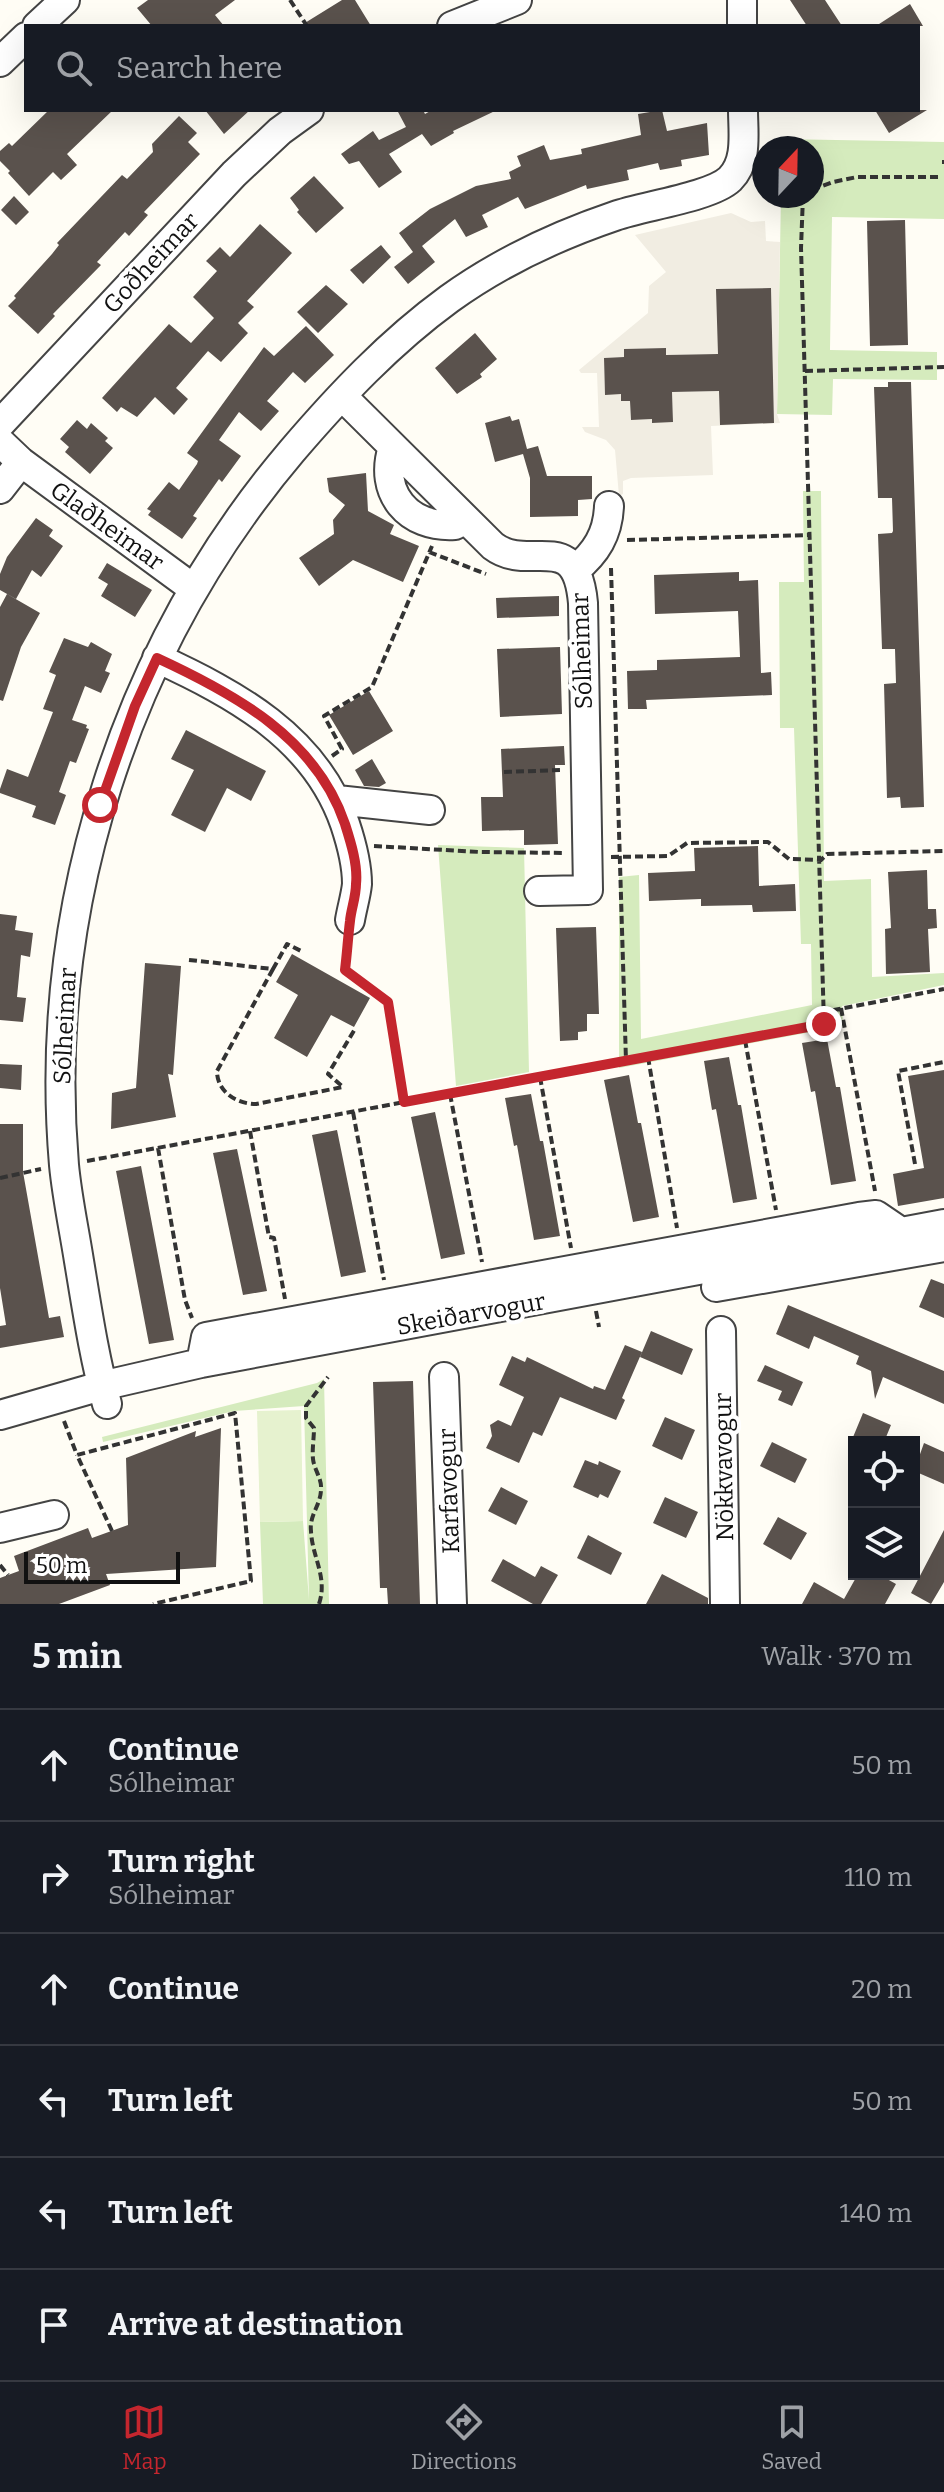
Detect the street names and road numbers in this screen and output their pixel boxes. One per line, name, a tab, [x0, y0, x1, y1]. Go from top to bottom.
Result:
street label: Goðheimar	[97, 207, 205, 319]
street label: Glaðheimar	[45, 476, 169, 577]
street label: Sólheimar	[566, 592, 598, 710]
street label: Sólheimar	[48, 967, 82, 1085]
street label: Skeiðarvogur	[395, 1287, 548, 1341]
street label: Nökkvavogur	[709, 1392, 739, 1541]
street label: Karfavogur	[433, 1428, 465, 1554]

